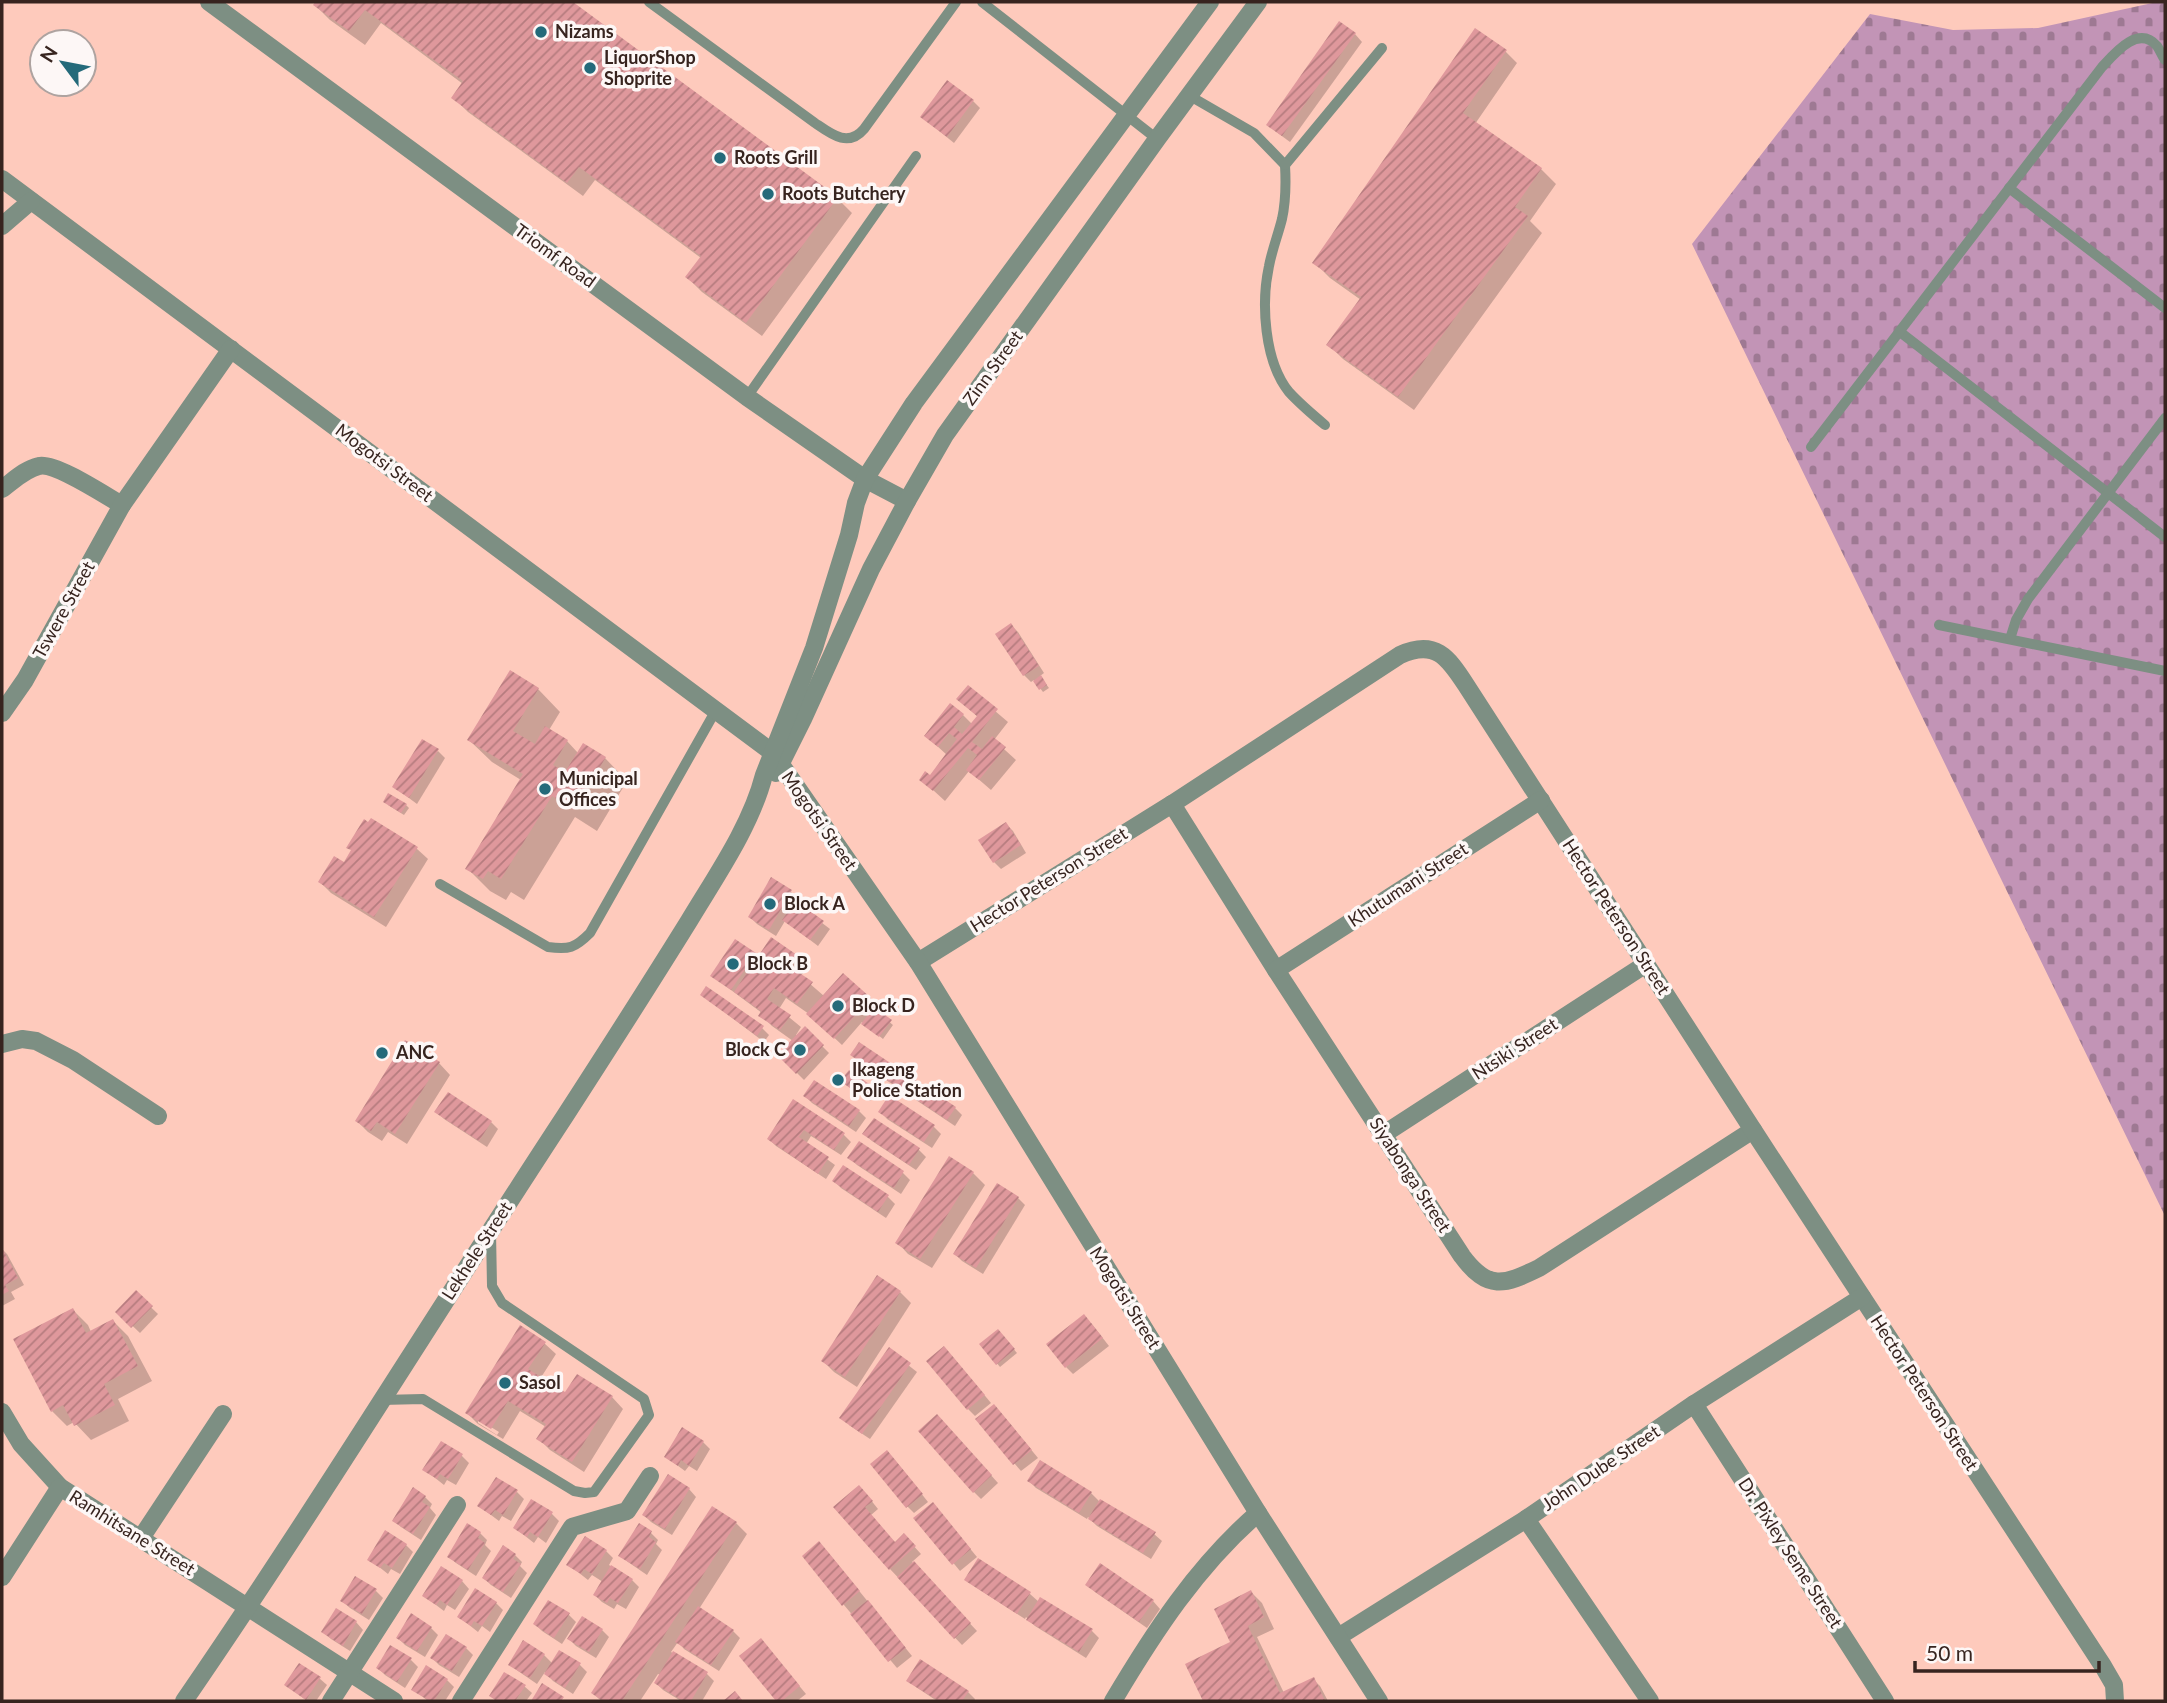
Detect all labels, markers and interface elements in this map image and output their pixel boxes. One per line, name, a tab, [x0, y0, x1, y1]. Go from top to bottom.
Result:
place label: Nizams	[555, 20, 614, 42]
marker: Nizams	[533, 24, 549, 40]
north arrow	[28, 28, 98, 98]
text: N	[35, 41, 62, 66]
place label: LiquorShop Shoprite	[604, 46, 696, 89]
marker: LiquorShop Shoprite	[582, 60, 598, 76]
place label: Roots Grill	[734, 146, 818, 168]
marker: Roots Grill	[712, 150, 728, 166]
place label: Roots Butchery	[782, 182, 906, 204]
marker: Roots Butchery	[760, 186, 776, 202]
street label: Triomf Road	[511, 218, 600, 292]
street label: Zinn Street	[958, 325, 1027, 409]
street label: Mogotsi Street	[331, 418, 438, 506]
street label: Tswere Street	[27, 557, 99, 662]
street label: Mogotsi Street	[777, 766, 863, 875]
place label: Municipal Offices	[559, 767, 638, 810]
marker: Municipal Offices	[537, 781, 553, 797]
street label: Hector Peterson Street	[966, 822, 1132, 936]
street label: Hector Peterson Street	[1558, 834, 1676, 999]
street label: Khutumani Street	[1343, 837, 1472, 931]
place label: Block A	[784, 892, 846, 914]
marker: Block A	[762, 896, 778, 912]
place label: Block B	[747, 952, 808, 974]
marker: Block B	[725, 956, 741, 972]
place label: Block D	[852, 994, 915, 1016]
marker: Block D	[830, 998, 846, 1014]
street label: Ntsiki Street	[1468, 1012, 1562, 1084]
place label: Block C	[725, 1038, 786, 1060]
place label: ANC	[395, 1041, 434, 1063]
marker: Block C	[792, 1042, 808, 1058]
marker: ANC	[374, 1045, 390, 1061]
place label: Ikageng Police Station	[852, 1058, 962, 1101]
marker: Ikageng Police Station	[830, 1072, 846, 1088]
street label: Siyabonga Street	[1365, 1113, 1456, 1237]
street label: Lekhele Street	[436, 1197, 516, 1304]
street label: Mogotsi Street	[1086, 1242, 1166, 1353]
street label: Hector Peterson Street	[1866, 1310, 1984, 1475]
place label: Sasol	[519, 1371, 561, 1393]
marker: Sasol	[497, 1375, 513, 1391]
street label: John Dube Street	[1537, 1419, 1664, 1515]
street label: Dr. Pixley Seme Street	[1734, 1473, 1848, 1632]
street label: Ramhitsane Street	[66, 1485, 200, 1580]
scale bar	[1915, 1630, 2099, 1674]
text: 50 m	[1926, 1640, 1973, 1665]

